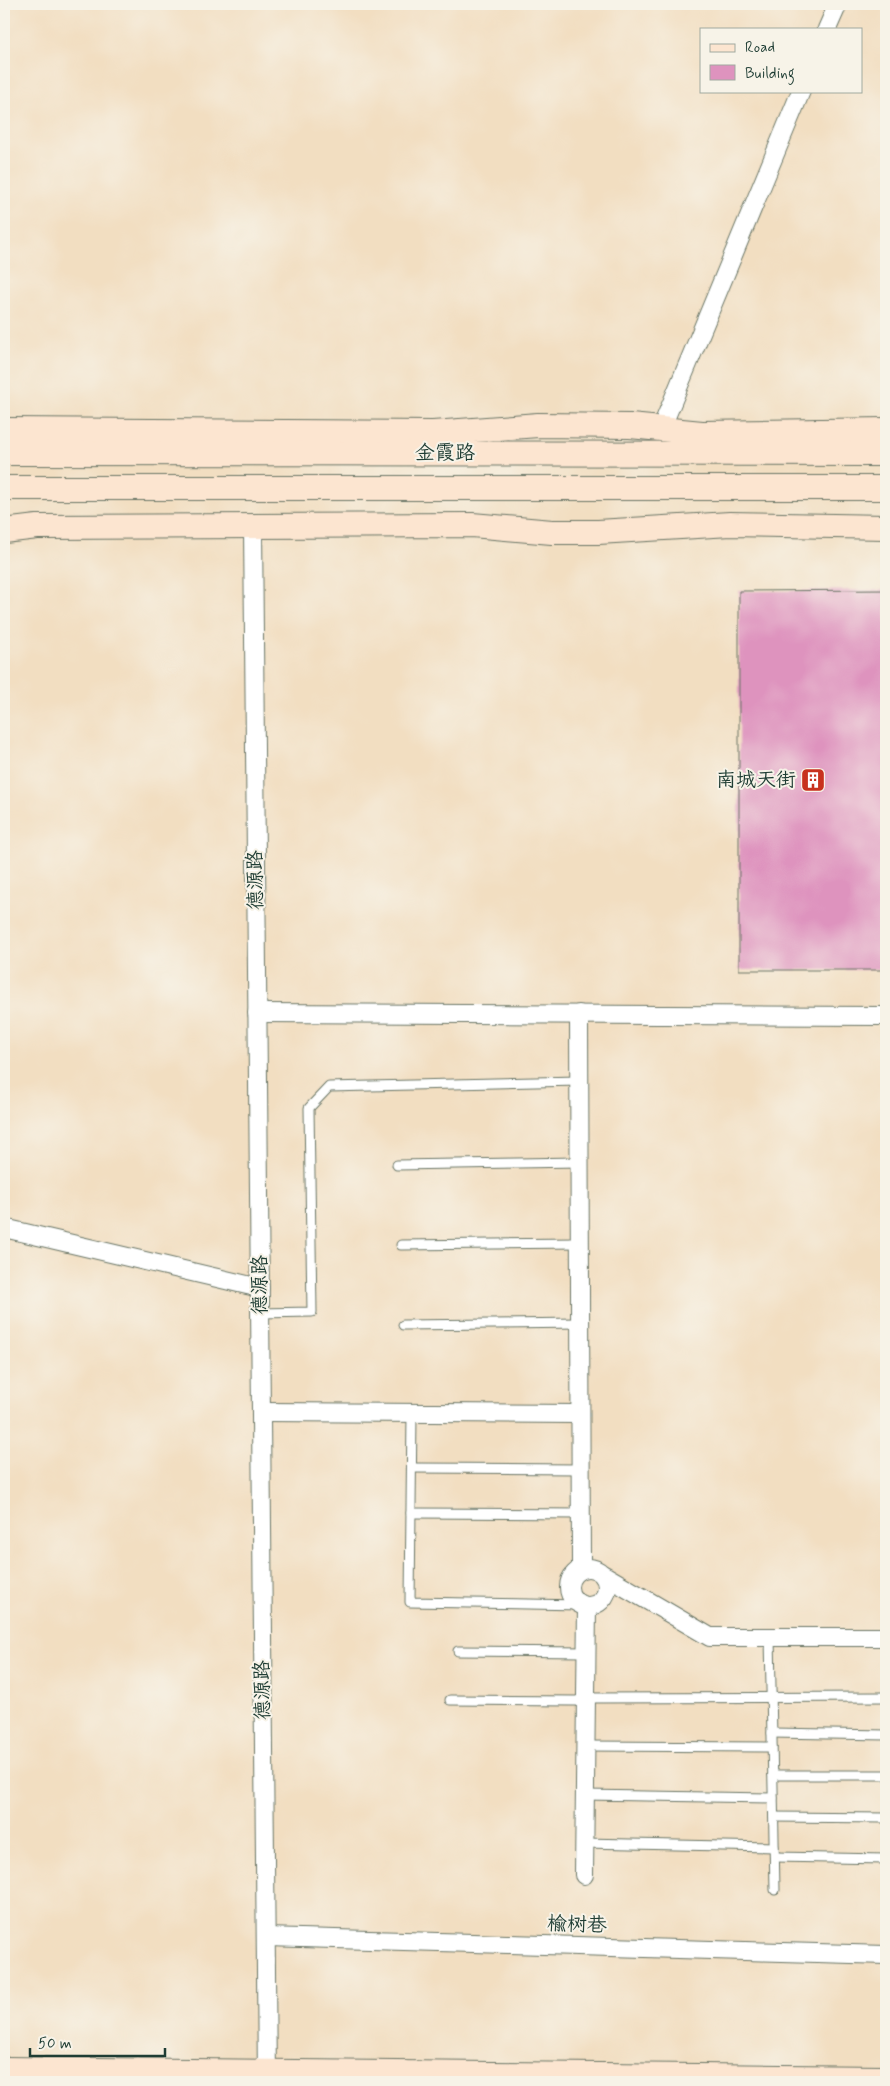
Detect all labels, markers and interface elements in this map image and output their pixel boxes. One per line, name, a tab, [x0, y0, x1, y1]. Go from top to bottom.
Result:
legend	[700, 28, 862, 92]
text: Road	[745, 38, 775, 58]
text: Building	[745, 64, 795, 85]
street label: 金霞路	[415, 440, 476, 467]
place label: 南城天街	[716, 767, 796, 794]
building icon: 南城天街	[800, 767, 826, 793]
street label: 德源路	[242, 849, 270, 910]
street label: 德源路	[247, 1254, 274, 1315]
street label: 德源路	[249, 1659, 277, 1720]
street label: 榆树巷	[547, 1910, 608, 1940]
scale bar	[30, 2026, 165, 2058]
text: 50 m	[38, 2034, 72, 2054]

